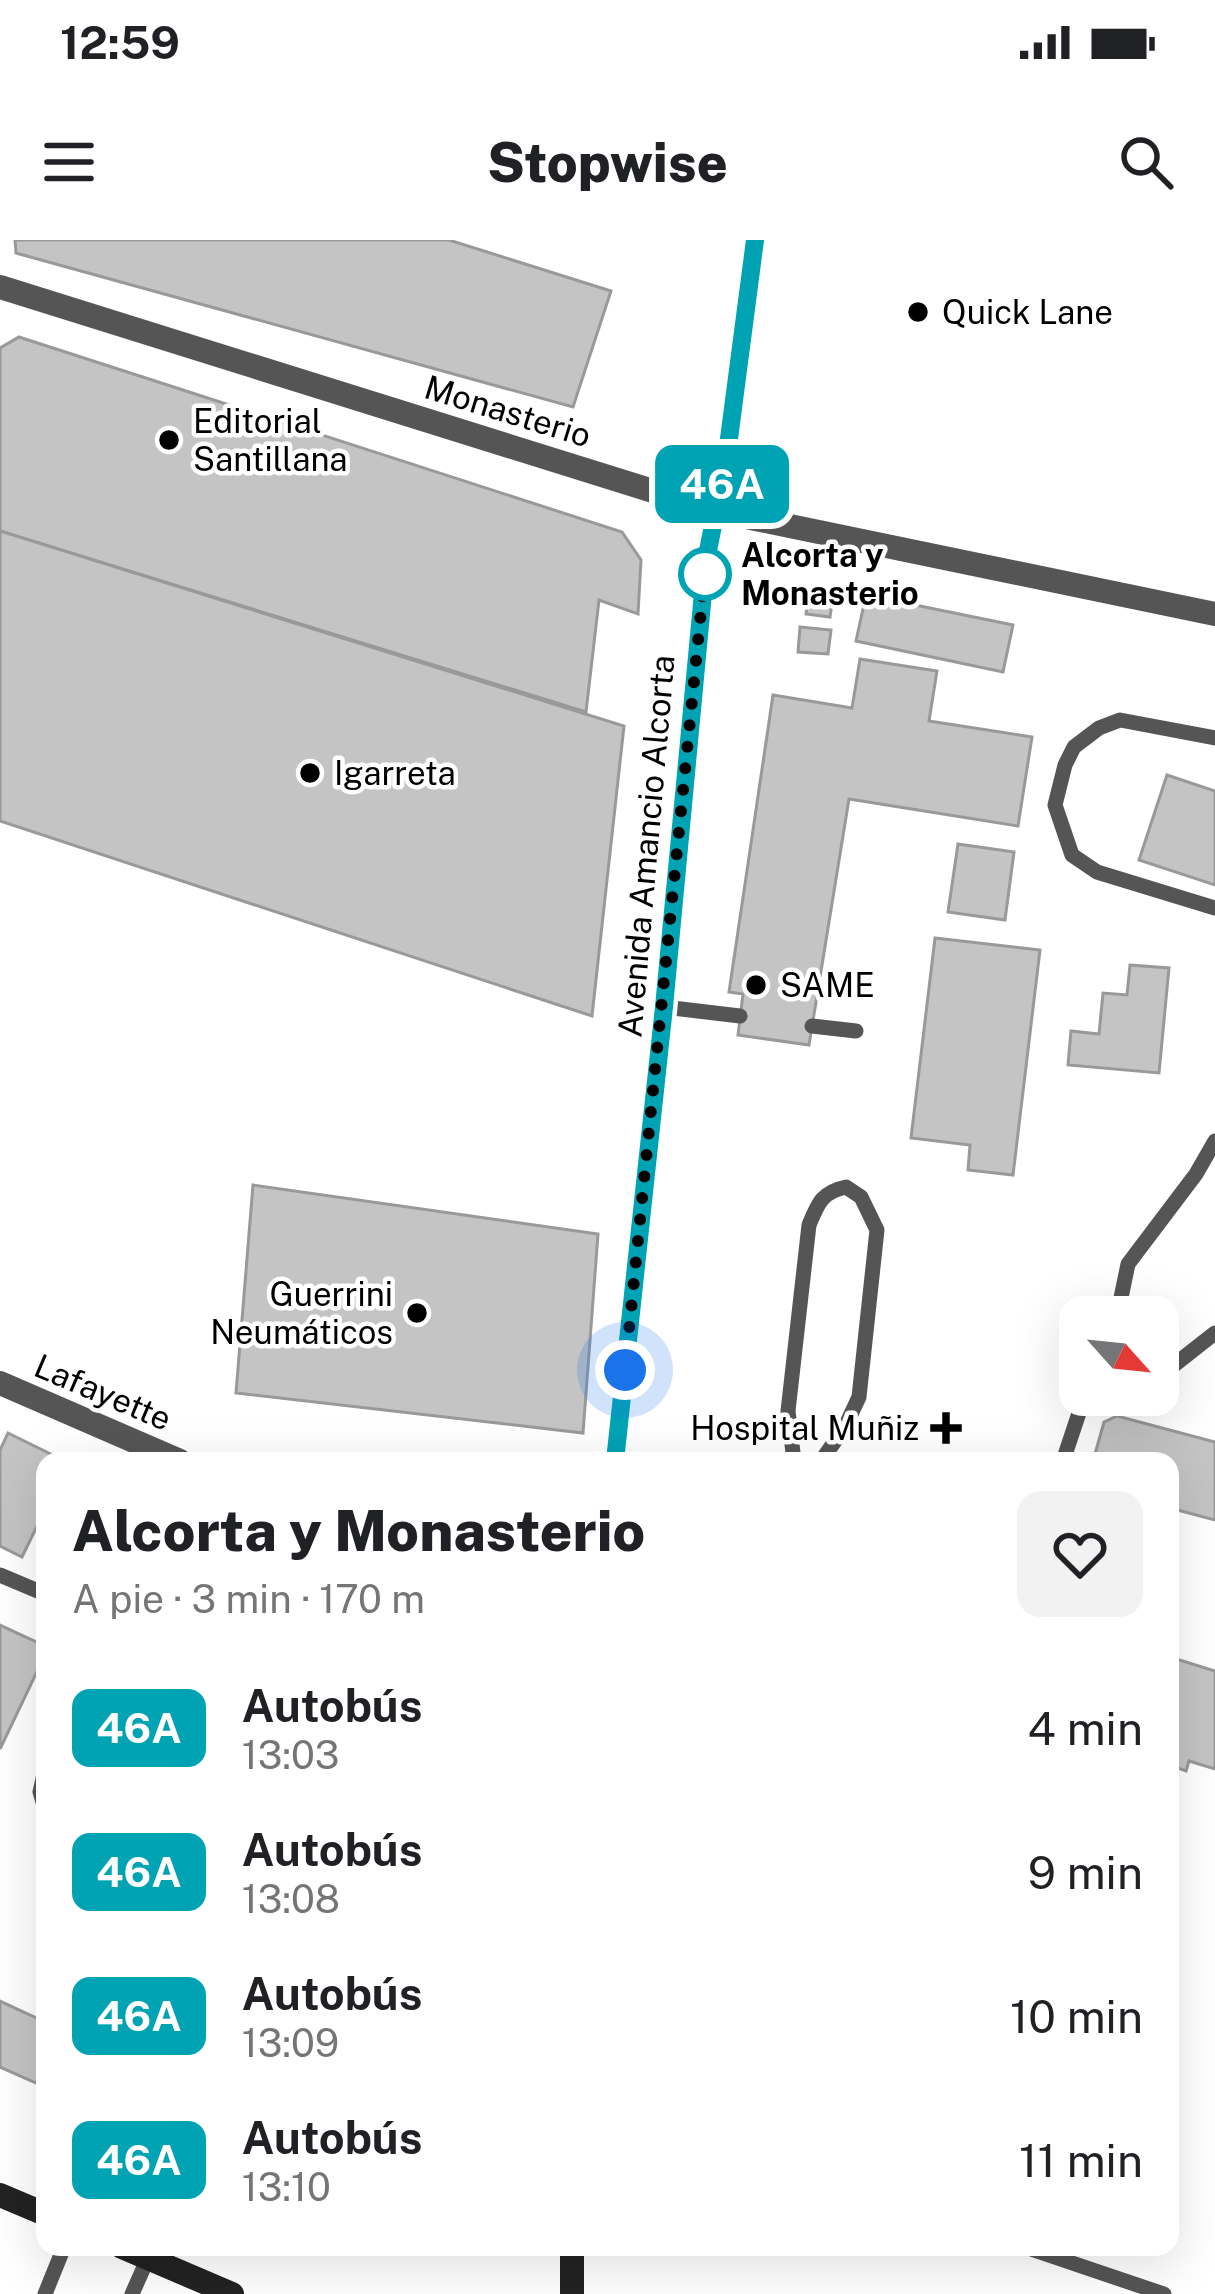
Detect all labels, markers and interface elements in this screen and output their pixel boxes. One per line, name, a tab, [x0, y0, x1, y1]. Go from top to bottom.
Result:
text: 12:59	[60, 16, 180, 69]
icon: menu	[36, 129, 102, 195]
icon: search	[1113, 129, 1179, 195]
text: Stopwise	[487, 131, 728, 194]
place label: Quick Lane	[942, 293, 1113, 331]
marker: Quick Lane	[905, 299, 931, 325]
street label: Monasterio	[420, 368, 596, 454]
place label: Editorial Santillana	[193, 402, 348, 478]
marker: Editorial Santillana	[156, 427, 182, 453]
line badge: 46A	[653, 445, 791, 523]
text: 46A	[679, 459, 765, 508]
place label: Alcorta y Monasterio	[741, 536, 919, 612]
marker: Alcorta y Monasterio	[680, 549, 730, 599]
street label: Avenida Amancio Alcorta	[610, 653, 682, 1039]
place label: Igarreta	[334, 754, 456, 792]
marker: Igarreta	[297, 760, 323, 786]
place label: SAME	[780, 966, 875, 1004]
marker: SAME	[743, 972, 769, 998]
place label: Guerrini Neumáticos	[210, 1275, 393, 1351]
north arrow	[1059, 1296, 1179, 1416]
map controls	[1059, 1296, 1179, 1416]
marker: Guerrini Neumáticos	[404, 1300, 430, 1326]
your location	[595, 1340, 655, 1400]
street label: Lafayette	[29, 1346, 177, 1438]
place label: Hospital Muñiz	[690, 1409, 919, 1447]
marker: Hospital Muñiz	[930, 1412, 962, 1444]
button: heart	[1017, 1491, 1143, 1617]
text: Alcorta y Monasterio	[72, 1497, 645, 1564]
text: A pie · 3 min · 170 m	[72, 1576, 425, 1622]
text: Autobús	[242, 1679, 422, 1732]
text: 4 min	[1027, 1702, 1143, 1755]
text: 46A	[96, 1703, 182, 1752]
text: 13:03	[242, 1732, 339, 1778]
text: Autobús	[242, 1823, 422, 1876]
text: 9 min	[1028, 1846, 1143, 1899]
text: 46A	[96, 1847, 182, 1896]
text: 13:08	[242, 1876, 340, 1922]
text: Autobús	[242, 1967, 422, 2020]
text: 10 min	[1010, 1990, 1143, 2043]
text: 46A	[96, 1991, 182, 2040]
text: 13:09	[242, 2020, 339, 2066]
text: Autobús	[242, 2111, 422, 2164]
text: 11 min	[1019, 2134, 1143, 2187]
text: 46A	[96, 2135, 182, 2184]
text: 13:10	[242, 2164, 331, 2210]

